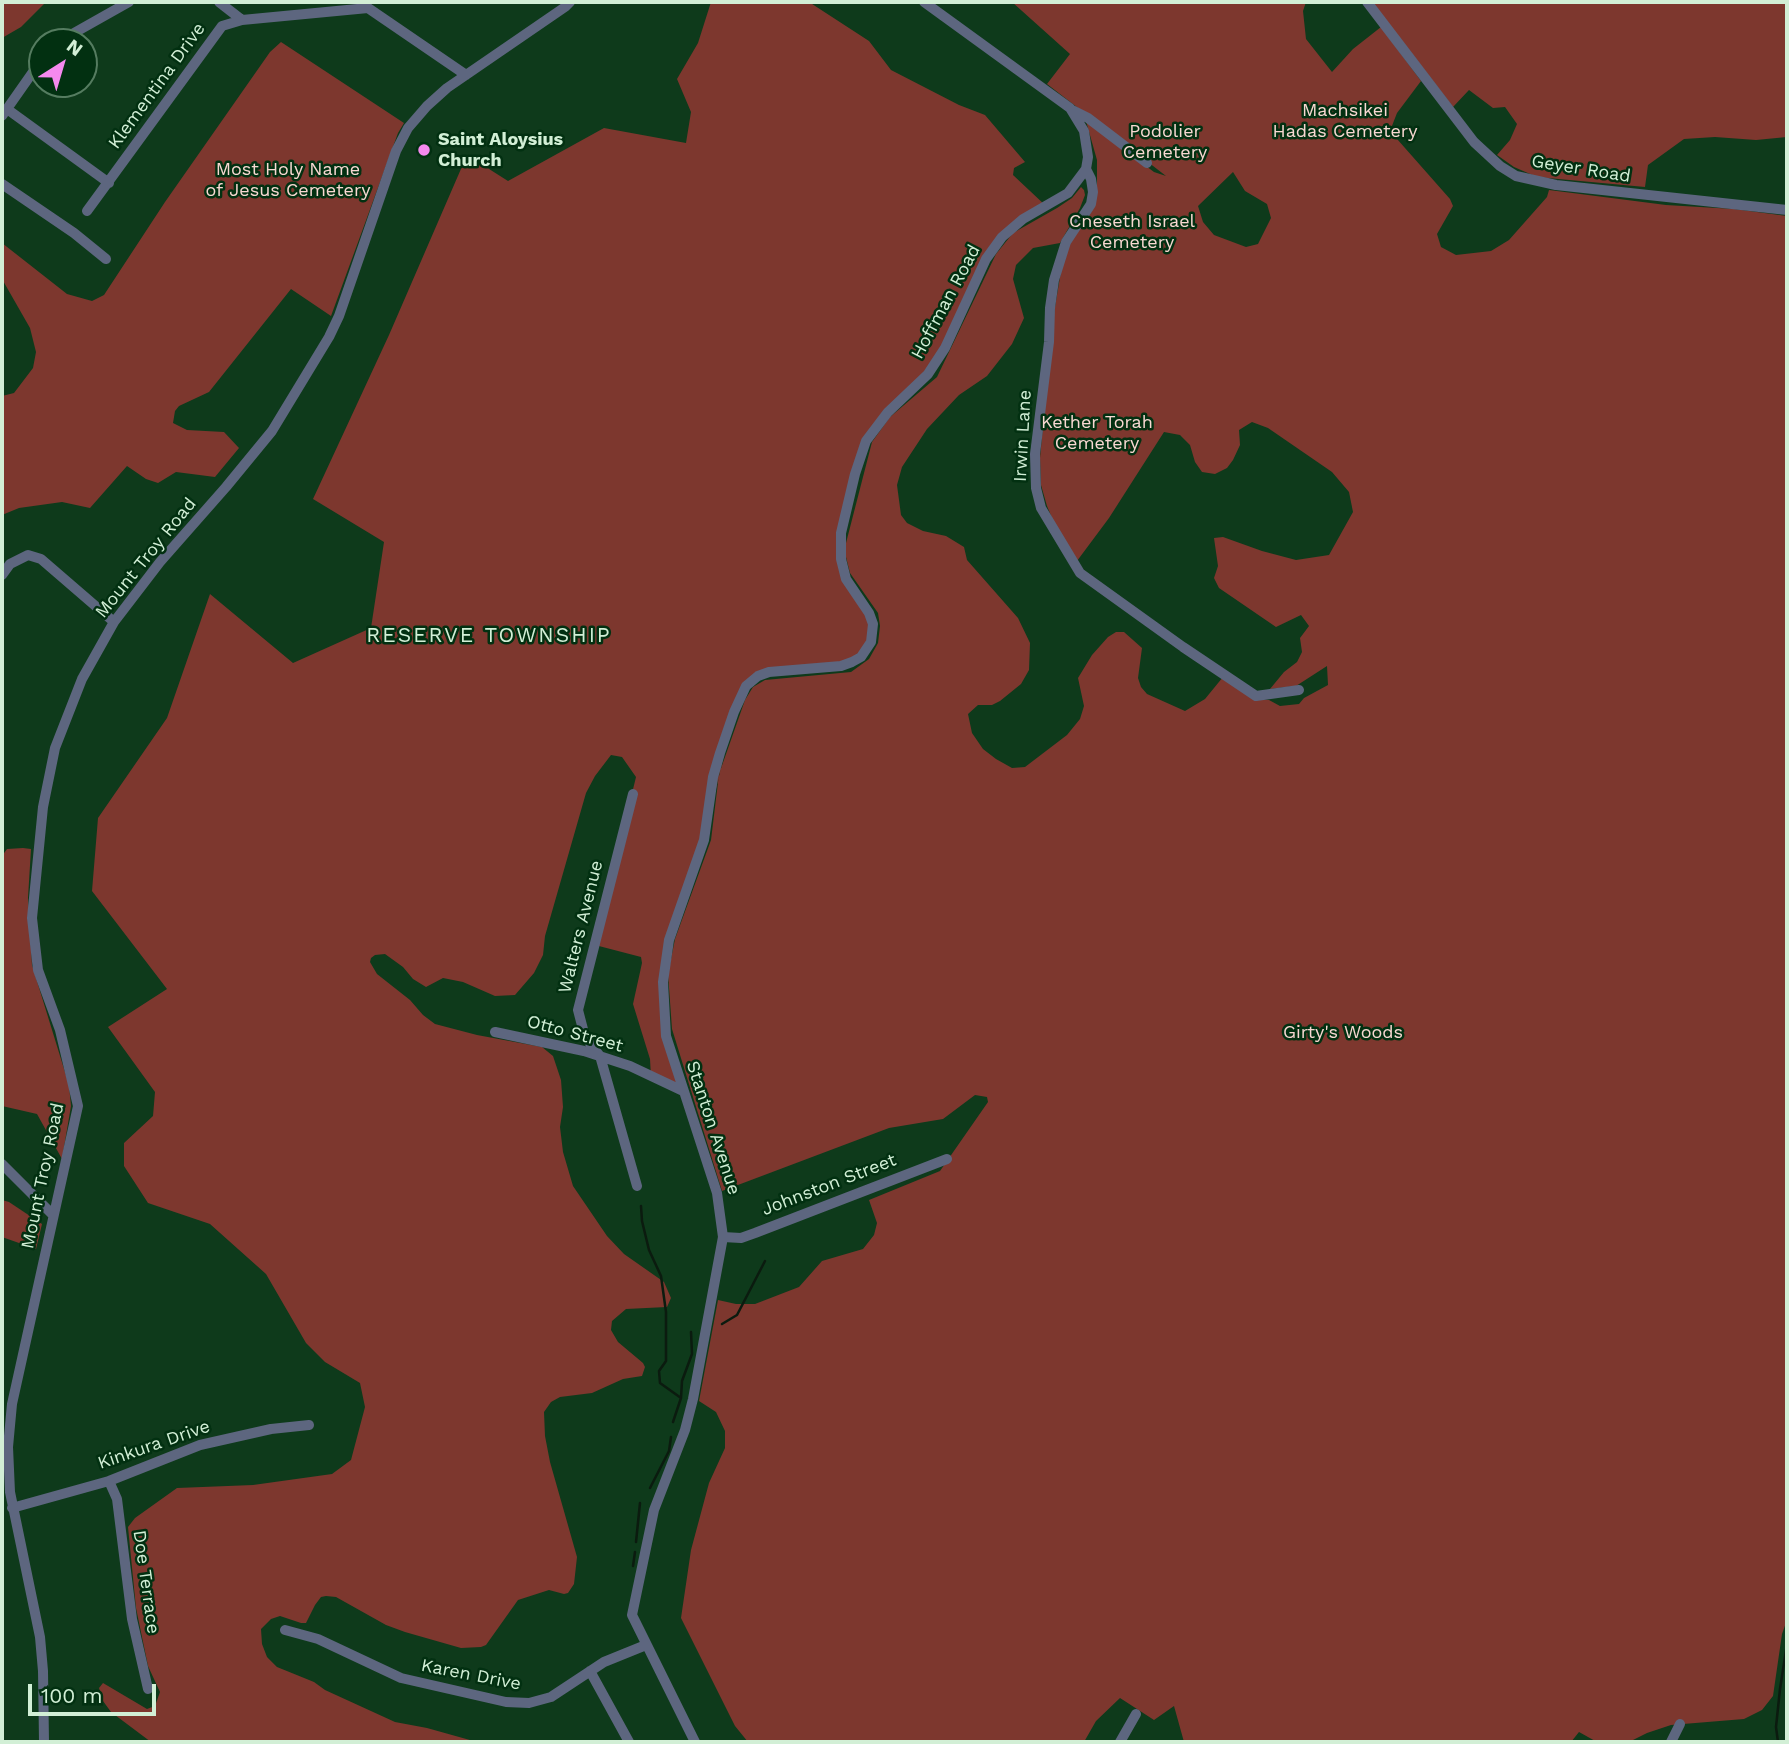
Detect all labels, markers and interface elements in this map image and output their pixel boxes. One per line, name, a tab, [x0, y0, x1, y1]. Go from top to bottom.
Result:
street label: Klementina Drive	[104, 19, 210, 153]
north arrow	[28, 28, 98, 98]
text: N	[62, 34, 87, 61]
park label: Machsikei Hadas Cemetery	[1273, 100, 1417, 142]
park label: Podolier Cemetery	[1123, 121, 1207, 164]
place label: Saint Aloysius Church	[438, 129, 563, 172]
marker: Saint Aloysius Church	[416, 142, 432, 158]
street label: Geyer Road	[1530, 151, 1632, 187]
park label: Most Holy Name of Jesus Cemetery	[205, 159, 371, 202]
park label: Cneseth Israel Cemetery	[1069, 211, 1195, 254]
street label: Hoffman Road	[907, 241, 985, 363]
street label: Irwin Lane	[1010, 389, 1036, 483]
park label: Kether Torah Cemetery	[1041, 412, 1153, 454]
street label: Mount Troy Road	[91, 494, 201, 622]
district label: RESERVE TOWNSHIP	[368, 623, 610, 649]
street label: Walters Avenue	[554, 858, 608, 996]
street label: Otto Street	[525, 1011, 625, 1057]
park label: Girty's Woods	[1283, 1022, 1403, 1044]
street label: Stanton Avenue	[681, 1058, 745, 1198]
street label: Mount Troy Road	[17, 1101, 69, 1251]
street label: Johnston Street	[759, 1149, 899, 1221]
street label: Kinkura Drive	[95, 1416, 213, 1474]
street label: Doe Terrace	[128, 1529, 164, 1635]
street label: Karen Drive	[419, 1655, 523, 1695]
scale bar	[32, 1670, 159, 1714]
text: 100 m	[41, 1683, 103, 1708]

